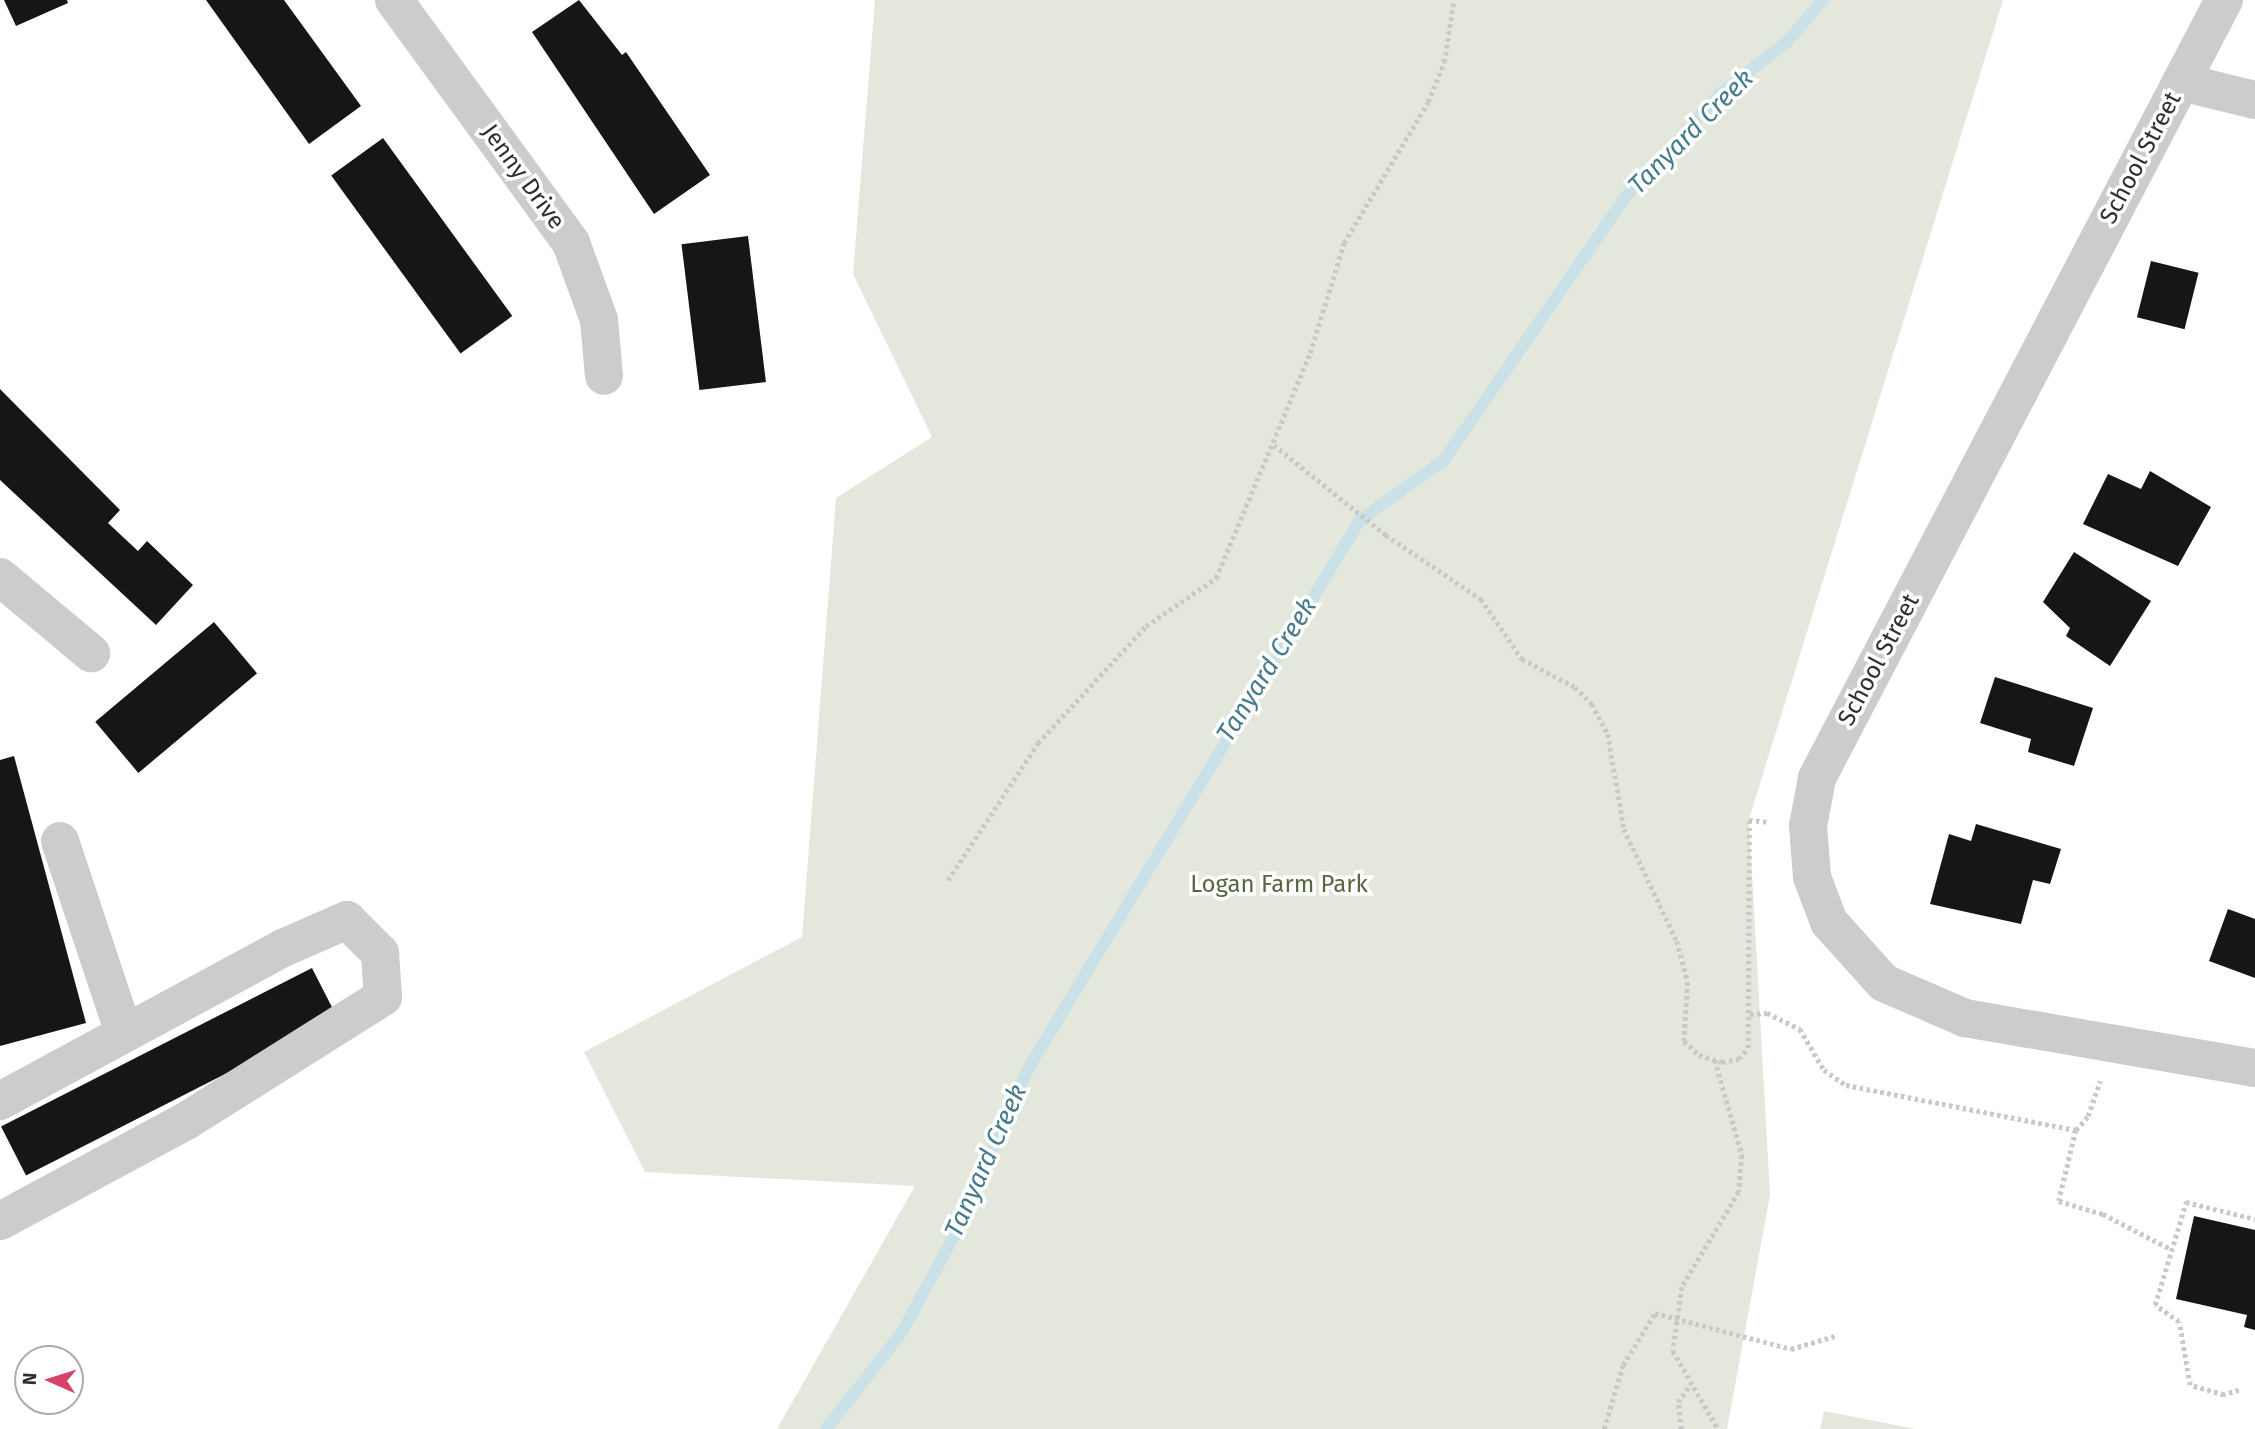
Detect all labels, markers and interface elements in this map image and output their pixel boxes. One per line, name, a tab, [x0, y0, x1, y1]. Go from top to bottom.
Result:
water label: Tanyard Creek	[1622, 63, 1760, 201]
street label: School Street	[2094, 87, 2188, 229]
street label: Jenny Drive	[475, 119, 571, 235]
street label: School Street	[1832, 589, 1926, 731]
water label: Tanyard Creek	[1210, 592, 1324, 748]
park label: Logan Farm Park	[1190, 871, 1368, 899]
water label: Tanyard Creek	[938, 1080, 1034, 1242]
north arrow	[14, 1345, 84, 1415]
text: N	[18, 1372, 41, 1386]

